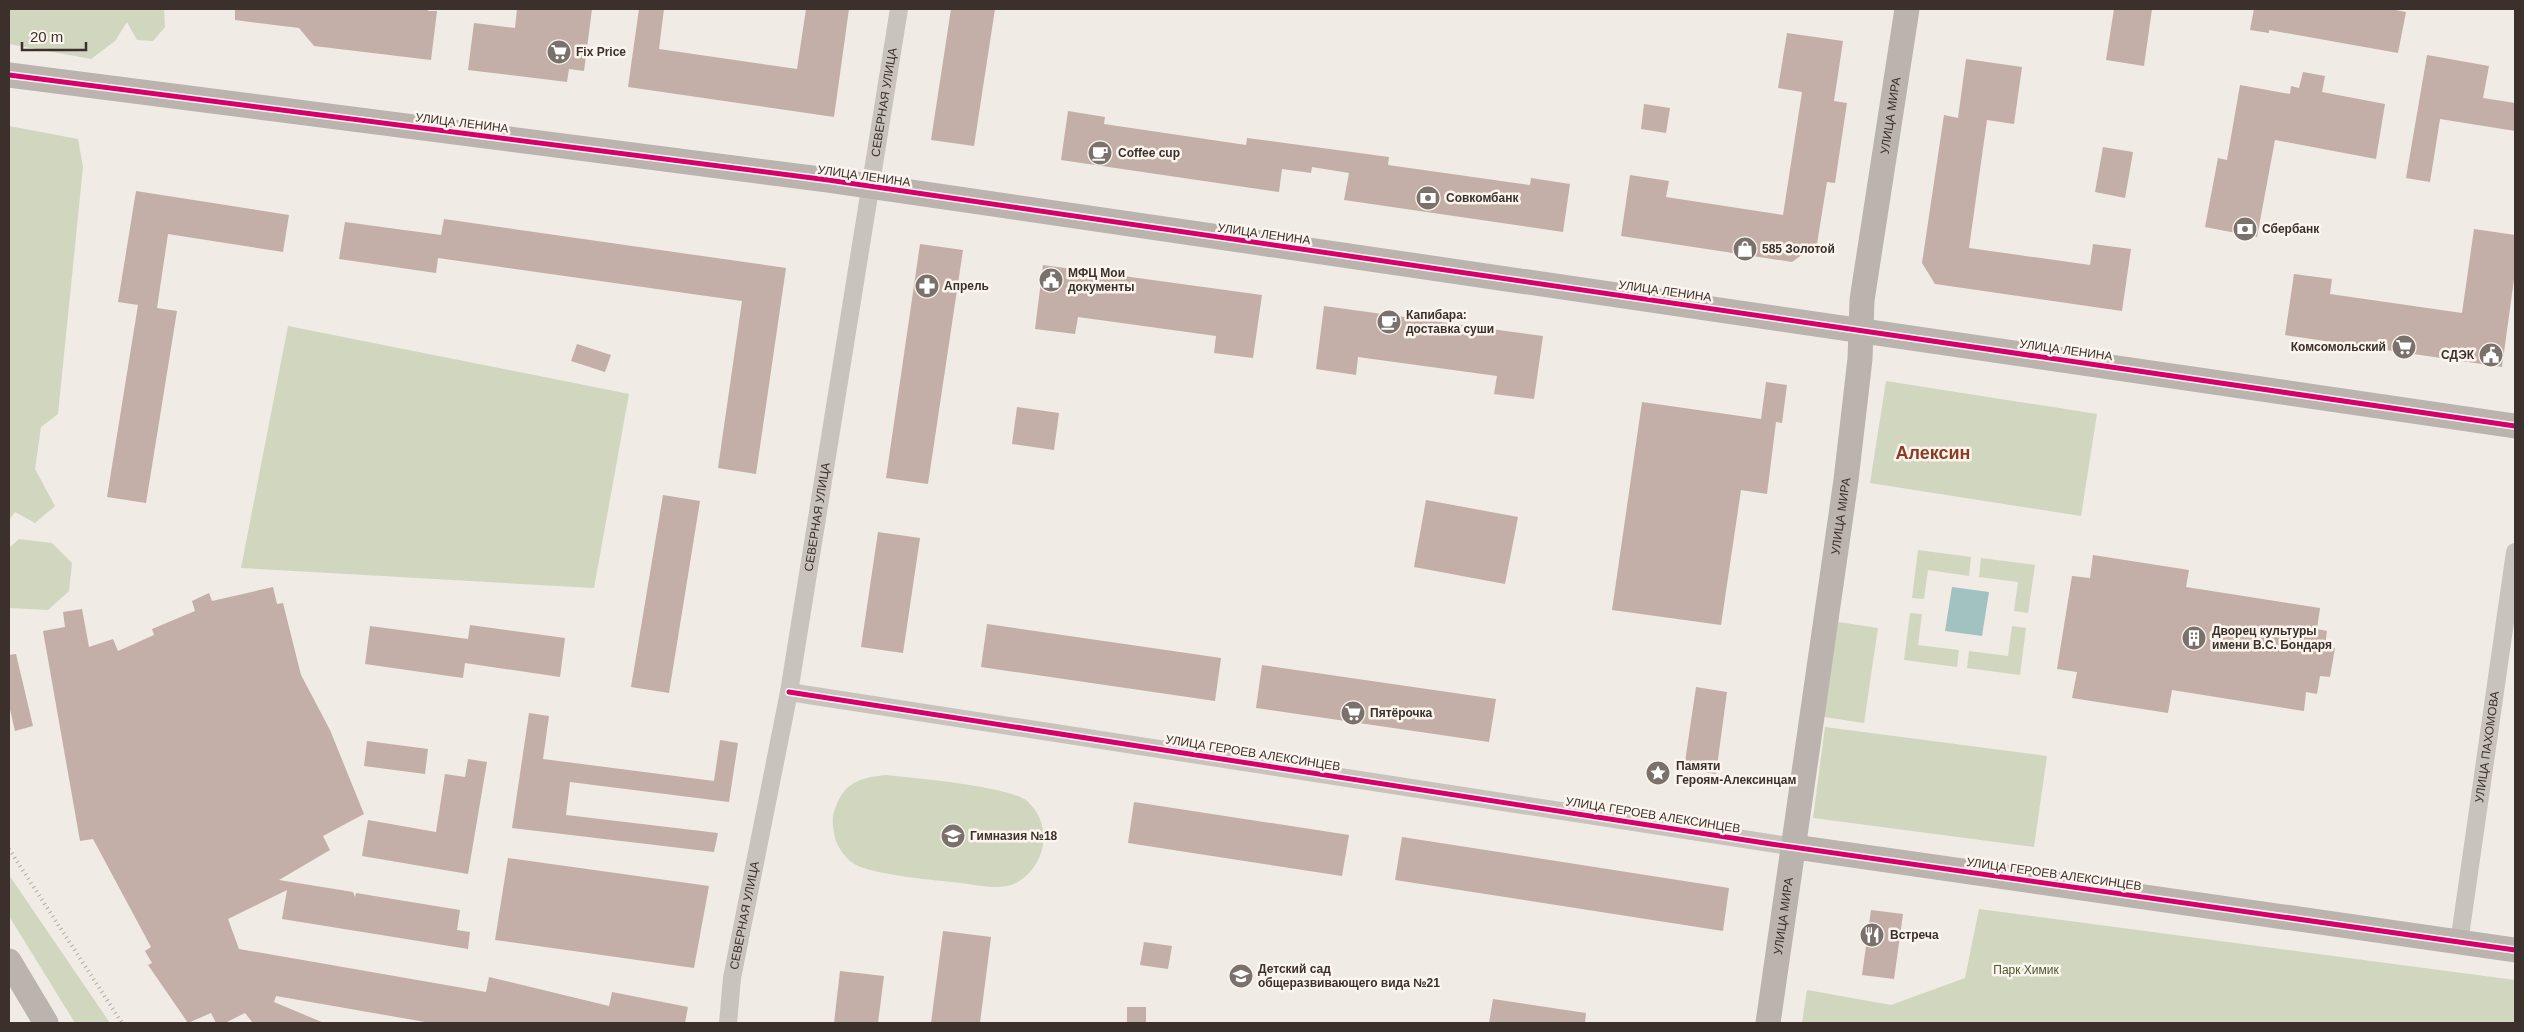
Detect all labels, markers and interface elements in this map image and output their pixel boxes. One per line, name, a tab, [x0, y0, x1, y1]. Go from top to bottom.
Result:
scale bar	[22, 20, 86, 52]
text: 20 m	[30, 28, 63, 45]
supermarket icon: Fix Price	[546, 39, 572, 65]
place label: Fix Price	[576, 45, 626, 59]
street label: СЕВЕРНАЯ УЛИЦА	[868, 47, 900, 158]
street label: УЛИЦА МИРА	[1878, 76, 1903, 155]
street label: УЛИЦА ЛЕНИНА	[415, 110, 509, 136]
cafe icon: Coffee cup	[1087, 140, 1113, 166]
place label: Coffee cup	[1118, 146, 1180, 160]
street label: УЛИЦА ЛЕНИНА	[817, 163, 911, 189]
bank icon: Совкомбанк	[1415, 185, 1441, 211]
place label: Совкомбанк	[1446, 191, 1519, 205]
bank icon: Сбербанк	[2232, 216, 2258, 242]
street label: УЛИЦА ЛЕНИНА	[1217, 221, 1311, 247]
place label: Сбербанк	[2262, 222, 2320, 236]
shop icon: 585 Золотой	[1732, 236, 1758, 262]
place label: 585 Золотой	[1762, 242, 1835, 256]
place label: МФЦ Мои документы	[1068, 266, 1134, 294]
public building icon: МФЦ Мои документы	[1038, 267, 1064, 293]
pharmacy icon: Апрель	[914, 273, 940, 299]
street label: УЛИЦА ЛЕНИНА	[1618, 278, 1712, 304]
place label: Апрель	[944, 279, 989, 293]
place label: Капибара: доставка суши	[1406, 308, 1494, 336]
cafe icon: Капибара: доставка суши	[1376, 309, 1402, 335]
supermarket icon: Комсомольский	[2391, 334, 2417, 360]
street label: УЛИЦА ЛЕНИНА	[2019, 337, 2113, 363]
place label: Комсомольский	[2291, 340, 2386, 354]
public building icon: СДЭК	[2478, 342, 2504, 368]
place label: СДЭК	[2441, 348, 2475, 362]
district label: Алексин	[1896, 443, 1970, 463]
street label: СЕВЕРНАЯ УЛИЦА	[802, 462, 833, 573]
street label: УЛИЦА МИРА	[1828, 477, 1853, 556]
place label: Дворец культуры имени В.С. Бондаря	[2212, 624, 2332, 652]
building icon: Дворец культуры имени В.С. Бондаря	[2181, 625, 2207, 651]
street label: УЛИЦА ПАХОМОВА	[2472, 690, 2502, 804]
supermarket icon: Пятёрочка	[1340, 700, 1366, 726]
place label: Пятёрочка	[1370, 706, 1433, 720]
street label: УЛИЦА ГЕРОЕВ АЛЕКСИНЦЕВ	[1165, 732, 1341, 774]
place label: Памяти Героям-Алексинцам	[1676, 759, 1796, 787]
place icon: Памяти Героям-Алексинцам	[1645, 760, 1671, 786]
street label: УЛИЦА ГЕРОЕВ АЛЕКСИНЦЕВ	[1565, 794, 1741, 836]
school or university icon: Гимназия №18	[940, 823, 966, 849]
place label: Гимназия №18	[970, 829, 1058, 843]
street label: УЛИЦА ГЕРОЕВ АЛЕКСИНЦЕВ	[1966, 855, 2142, 893]
street label: СЕВЕРНАЯ УЛИЦА	[727, 860, 762, 971]
street label: УЛИЦА МИРА	[1771, 877, 1796, 956]
restaurant icon: Встреча	[1859, 922, 1885, 948]
place label: Встреча	[1890, 928, 1939, 942]
place label: Детский сад общеразвивающего вида №21	[1258, 962, 1440, 990]
school or university icon: Детский сад общеразвивающего вида №21	[1228, 963, 1254, 989]
park label: Парк Химик	[1993, 963, 2059, 977]

